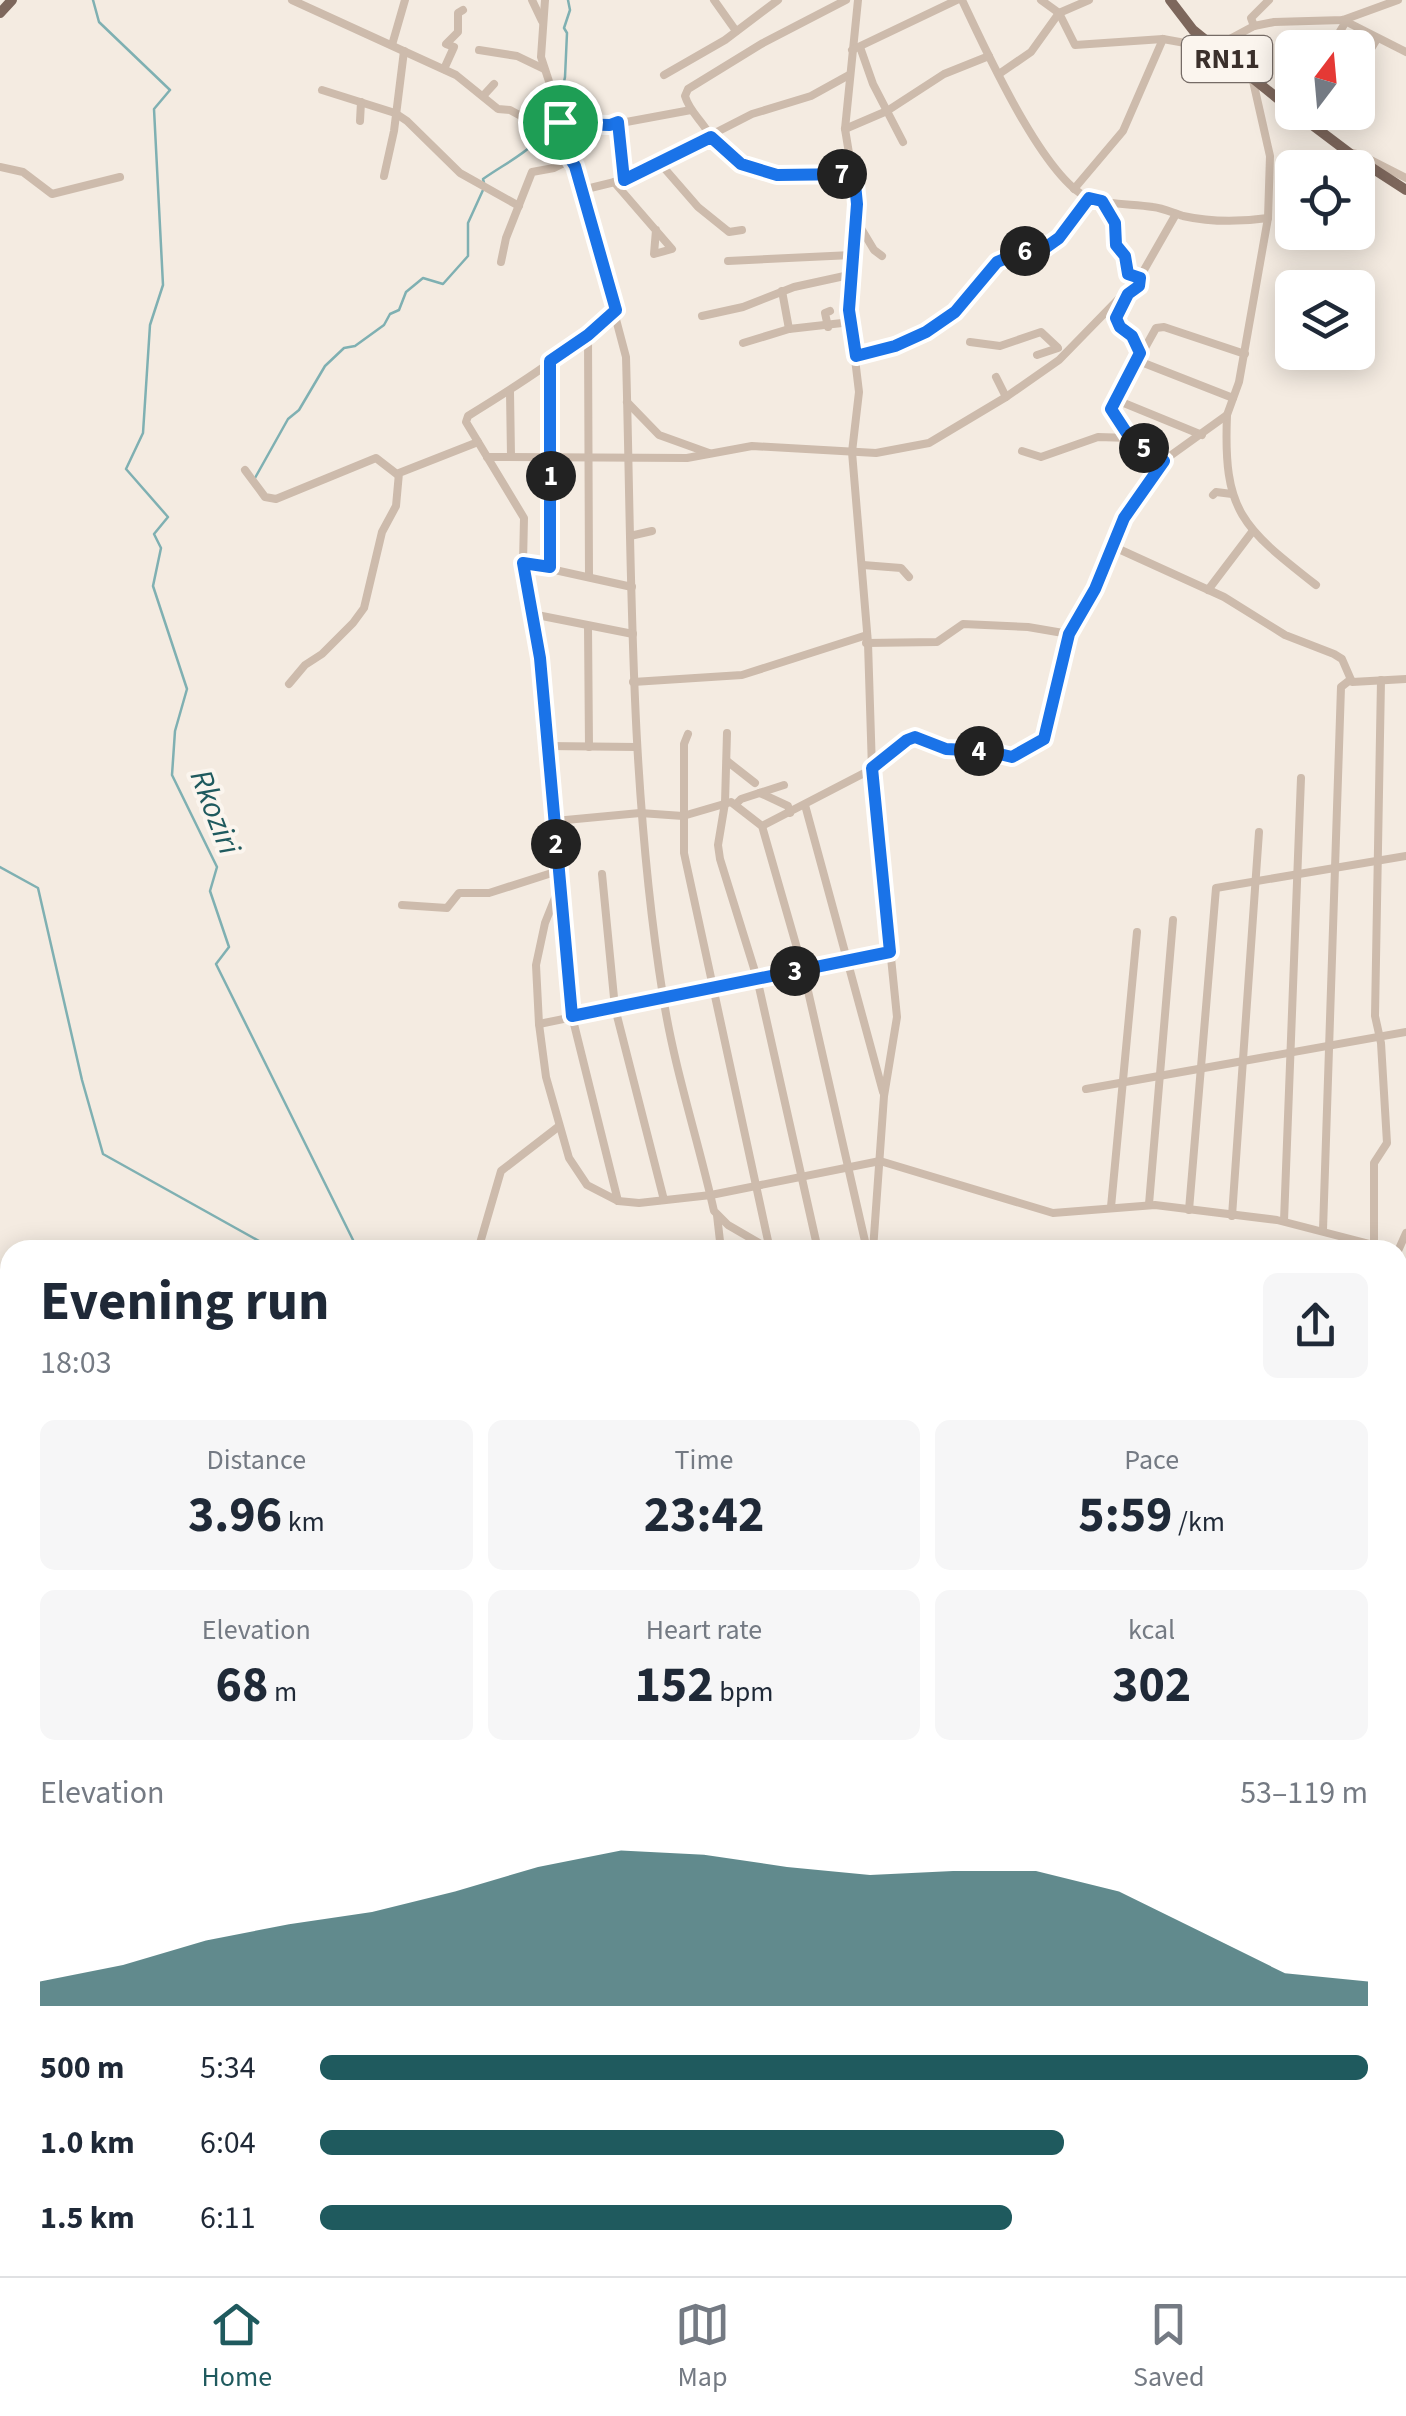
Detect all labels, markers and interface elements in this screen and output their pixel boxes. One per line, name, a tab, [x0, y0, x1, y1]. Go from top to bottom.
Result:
north arrow	[1275, 30, 1375, 130]
map controls	[1275, 30, 1375, 370]
road number: RN11	[1182, 36, 1272, 82]
pin	[518, 80, 603, 165]
icon: arrive	[533, 95, 588, 150]
pin: 7	[817, 149, 867, 199]
button: locate	[1275, 150, 1375, 250]
text: 7	[835, 154, 849, 194]
pin: 6	[1000, 226, 1050, 276]
text: 6	[1018, 231, 1032, 271]
button: layers	[1275, 270, 1375, 370]
pin: 5	[1119, 423, 1169, 473]
text: 5	[1137, 428, 1151, 468]
pin: 1	[526, 451, 576, 501]
text: 1	[544, 456, 558, 496]
pin: 4	[954, 726, 1004, 776]
text: 4	[972, 731, 986, 771]
water label: Rkoziri	[178, 763, 252, 862]
pin: 2	[531, 819, 581, 869]
text: 2	[549, 824, 563, 864]
pin: 3	[770, 946, 820, 996]
text: 3	[788, 951, 802, 991]
text: Evening run	[40, 1263, 329, 1341]
button: share	[1263, 1273, 1368, 1378]
text: 18:03	[40, 1340, 112, 1386]
text: Distance	[207, 1440, 306, 1480]
text: Time	[674, 1440, 733, 1480]
text: Pace	[1124, 1440, 1179, 1480]
text: 3.96	[188, 1480, 282, 1551]
text: 23:42	[644, 1480, 764, 1551]
text: 5:59	[1078, 1480, 1173, 1551]
text: km	[282, 1502, 325, 1542]
text: /km	[1173, 1502, 1225, 1542]
text: Elevation	[202, 1610, 311, 1650]
text: Heart rate	[646, 1610, 762, 1650]
text: kcal	[1128, 1610, 1175, 1650]
text: 68	[216, 1650, 268, 1721]
text: 152	[634, 1650, 714, 1721]
text: 302	[1112, 1650, 1191, 1721]
text: m	[268, 1672, 297, 1712]
text: bpm	[714, 1672, 774, 1712]
text: Elevation	[40, 1770, 165, 1816]
text: 53–119 m	[1240, 1770, 1368, 1816]
text: 500 m	[40, 2045, 125, 2091]
text: 5:34	[200, 2045, 256, 2091]
text: 1.0 km	[40, 2120, 135, 2166]
text: 6:04	[200, 2120, 256, 2166]
text: 1.5 km	[40, 2195, 135, 2241]
text: 6:11	[200, 2195, 256, 2241]
tab: Home	[201, 2297, 272, 2397]
tab: Map	[675, 2297, 730, 2397]
tab: Saved	[1133, 2297, 1204, 2397]

